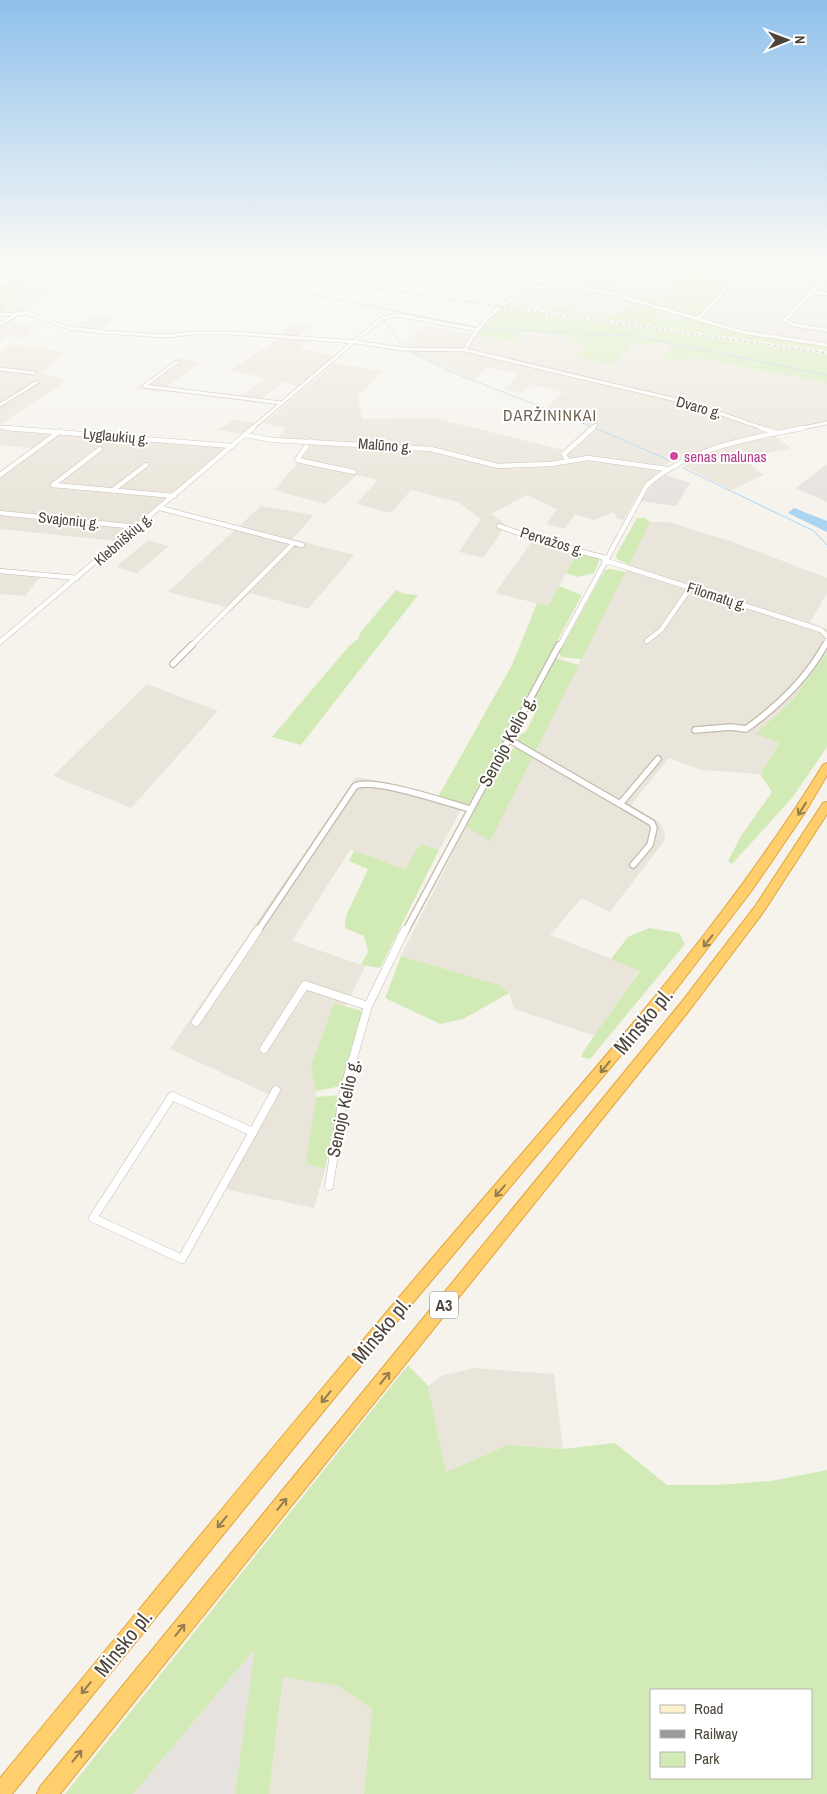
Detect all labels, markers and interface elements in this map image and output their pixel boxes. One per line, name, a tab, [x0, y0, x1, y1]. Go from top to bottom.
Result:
north arrow	[762, 15, 812, 65]
text: N	[791, 35, 809, 44]
street label: Dvaro g.	[674, 390, 724, 424]
district label: DARŽININKAI	[503, 404, 597, 426]
street label: Lyglaukių g.	[82, 423, 150, 449]
street label: Malūno g.	[357, 433, 413, 457]
place label: senas malunas	[684, 446, 767, 467]
marker: senas malunas	[668, 450, 680, 462]
street label: Svajonių g.	[37, 506, 101, 534]
street label: Klebniškių g.	[89, 508, 157, 570]
street label: Pervažos g.	[518, 521, 586, 561]
street label: Filomatų g.	[684, 577, 750, 615]
street label: Senojo Kelio g.	[472, 691, 542, 791]
one-way arrow	[796, 801, 806, 815]
one-way arrow	[702, 934, 713, 947]
street label: Minsko pl.	[607, 982, 679, 1060]
street label: Senojo Kelio g.	[320, 1056, 366, 1160]
one-way arrow	[599, 1060, 610, 1073]
one-way arrow	[495, 1184, 506, 1197]
street label: Minsko pl.	[345, 1291, 417, 1369]
road number: A3	[430, 1292, 458, 1318]
one-way arrow	[379, 1372, 390, 1385]
one-way arrow	[320, 1390, 331, 1403]
one-way arrow	[277, 1498, 288, 1511]
one-way arrow	[217, 1516, 228, 1529]
street label: Minsko pl.	[87, 1603, 159, 1683]
one-way arrow	[174, 1624, 185, 1637]
one-way arrow	[80, 1682, 92, 1695]
legend	[650, 1689, 812, 1779]
text: Road	[694, 1698, 723, 1719]
text: Railway	[694, 1723, 739, 1744]
text: Park	[694, 1748, 720, 1769]
one-way arrow	[72, 1750, 83, 1763]

